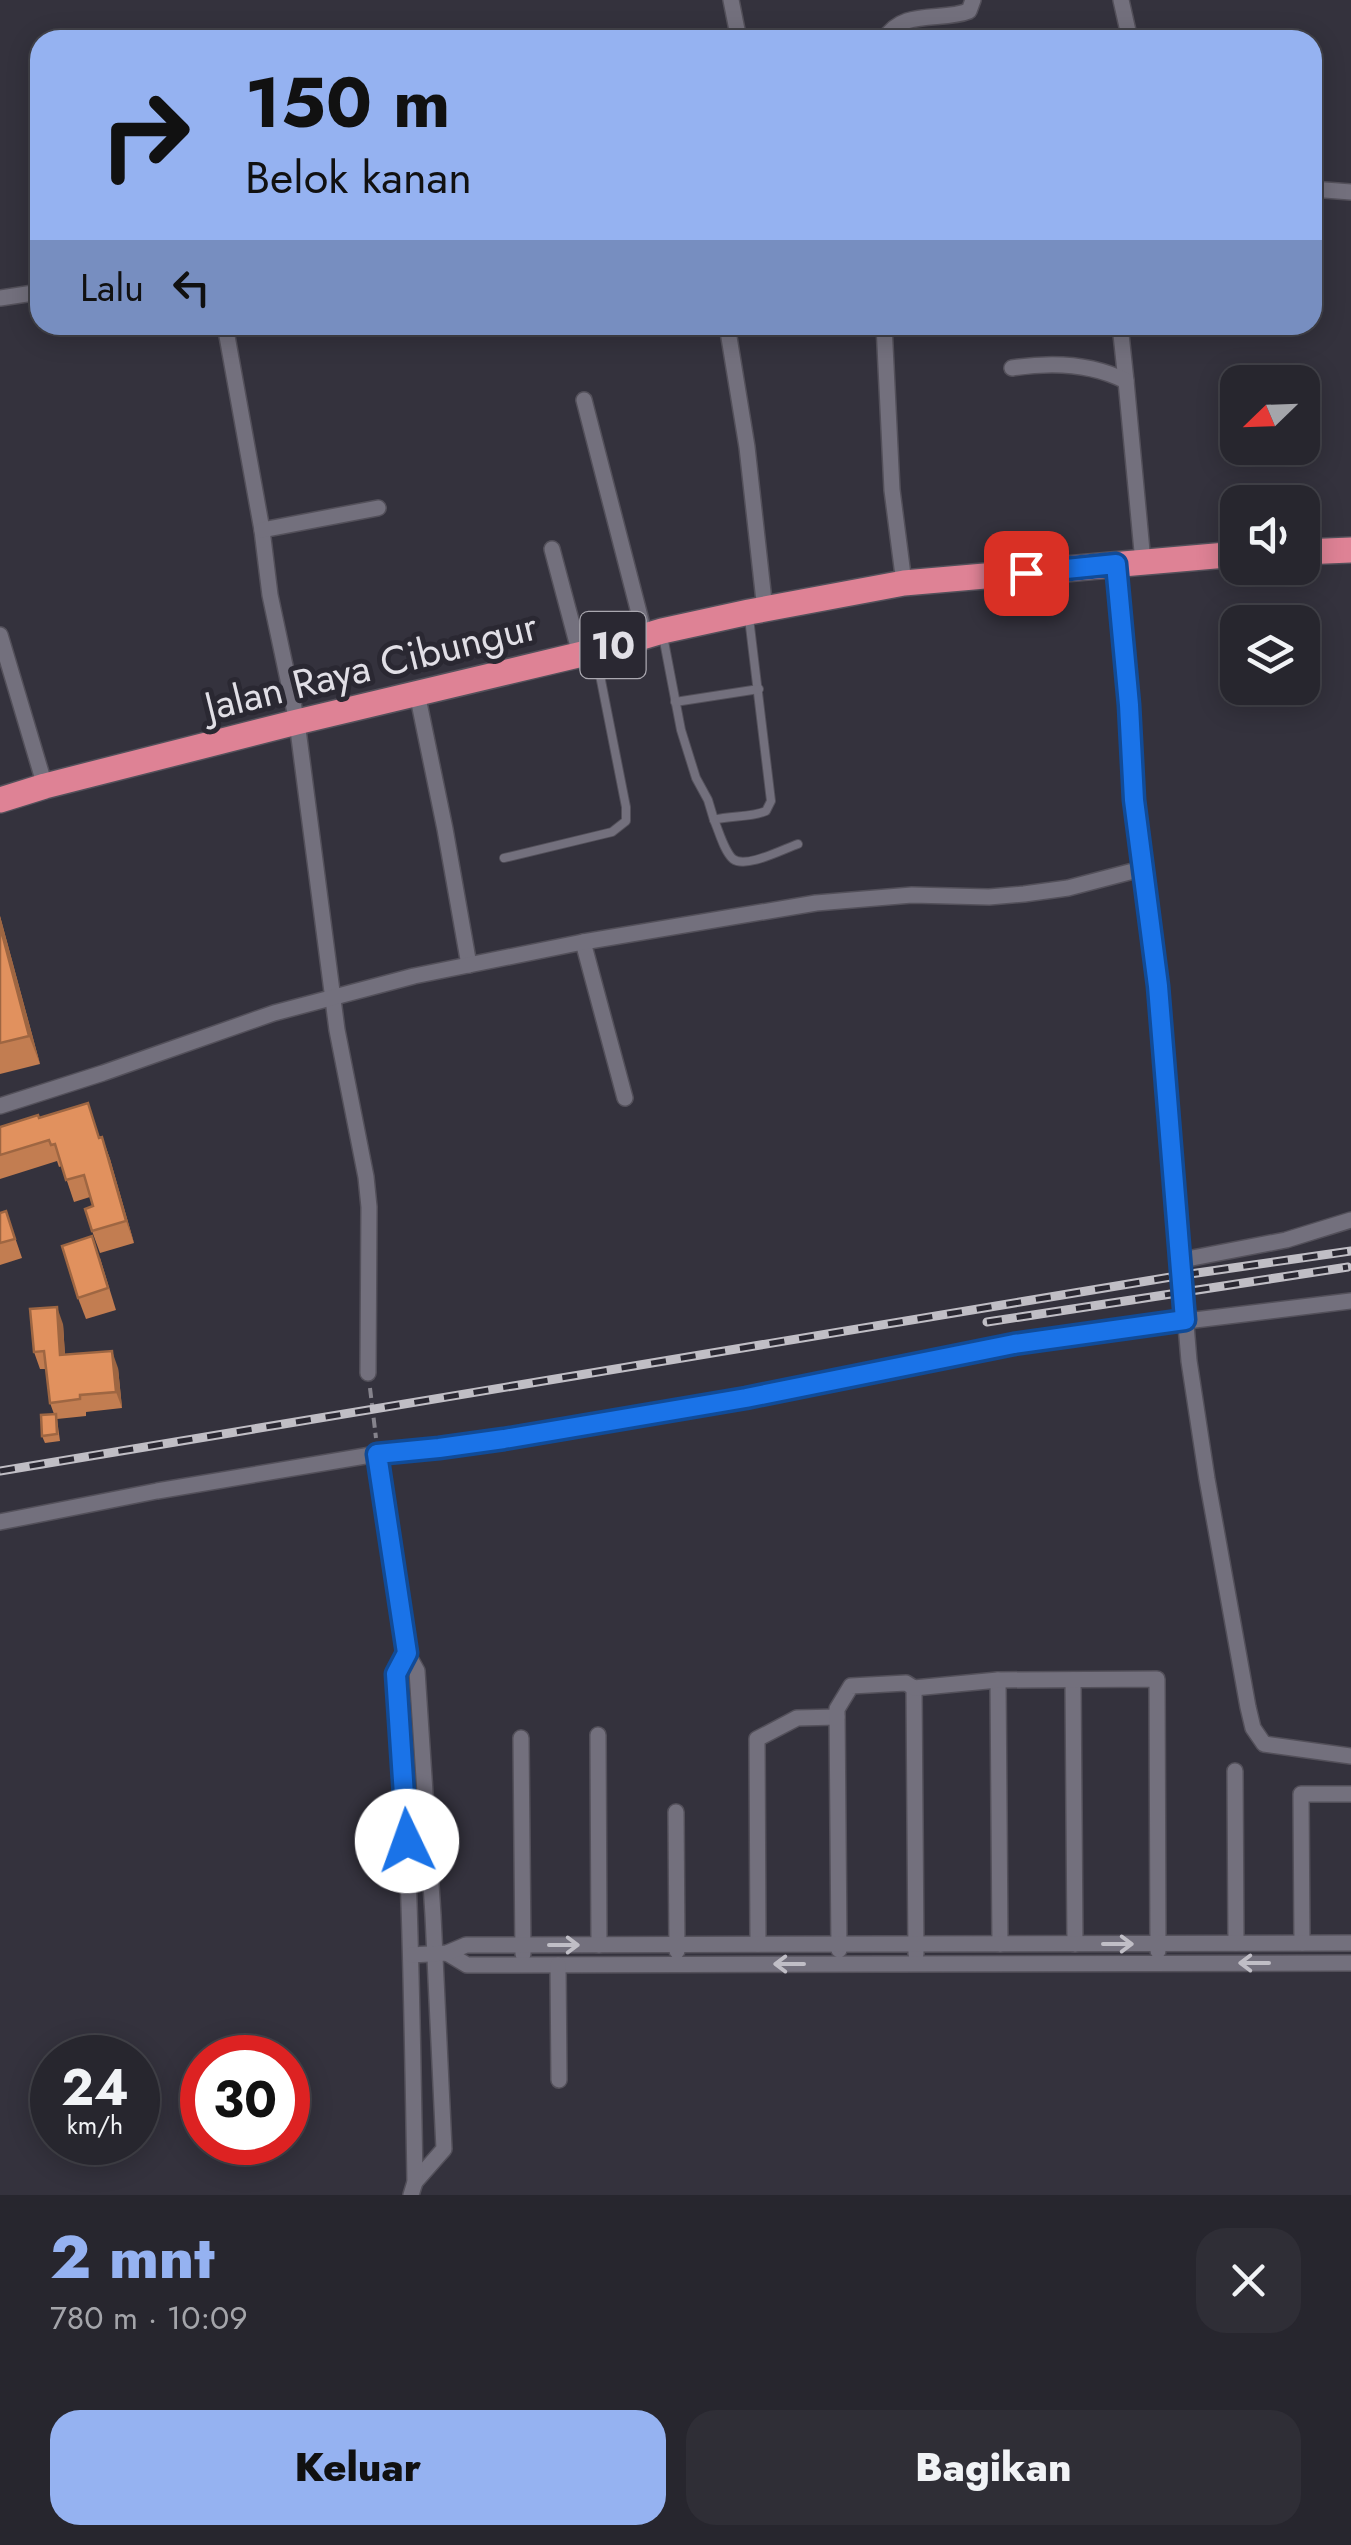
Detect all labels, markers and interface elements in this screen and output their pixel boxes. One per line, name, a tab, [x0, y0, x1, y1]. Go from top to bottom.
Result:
text: 150 m	[245, 52, 451, 153]
icon: right	[80, 70, 210, 200]
text: Belok kanan	[245, 145, 472, 210]
text: Lalu	[80, 260, 144, 315]
icon: left	[164, 260, 219, 315]
north arrow	[1220, 365, 1320, 465]
map controls	[1220, 365, 1320, 705]
button: sound	[1220, 485, 1320, 585]
pin	[984, 531, 1069, 616]
icon: arrive	[999, 546, 1054, 601]
street label: Jalan Raya Cibungur	[194, 597, 544, 737]
button: layers	[1220, 605, 1320, 705]
road number: 10	[580, 612, 646, 678]
position arrow	[355, 1789, 459, 1893]
one-way arrow	[1102, 1934, 1134, 1953]
one-way arrow	[546, 1936, 579, 1954]
one-way arrow	[773, 1954, 806, 1974]
one-way arrow	[1238, 1954, 1270, 1972]
speed limit sign: 30	[180, 2035, 310, 2165]
text: 24	[61, 2051, 129, 2124]
text: km/h	[67, 2107, 123, 2143]
text: 2 mnt	[50, 2214, 215, 2301]
button: close	[1196, 2228, 1301, 2333]
text: 780 m · 10:09	[50, 2295, 248, 2341]
button: Keluar	[50, 2410, 666, 2525]
button: Bagikan	[686, 2410, 1301, 2525]

